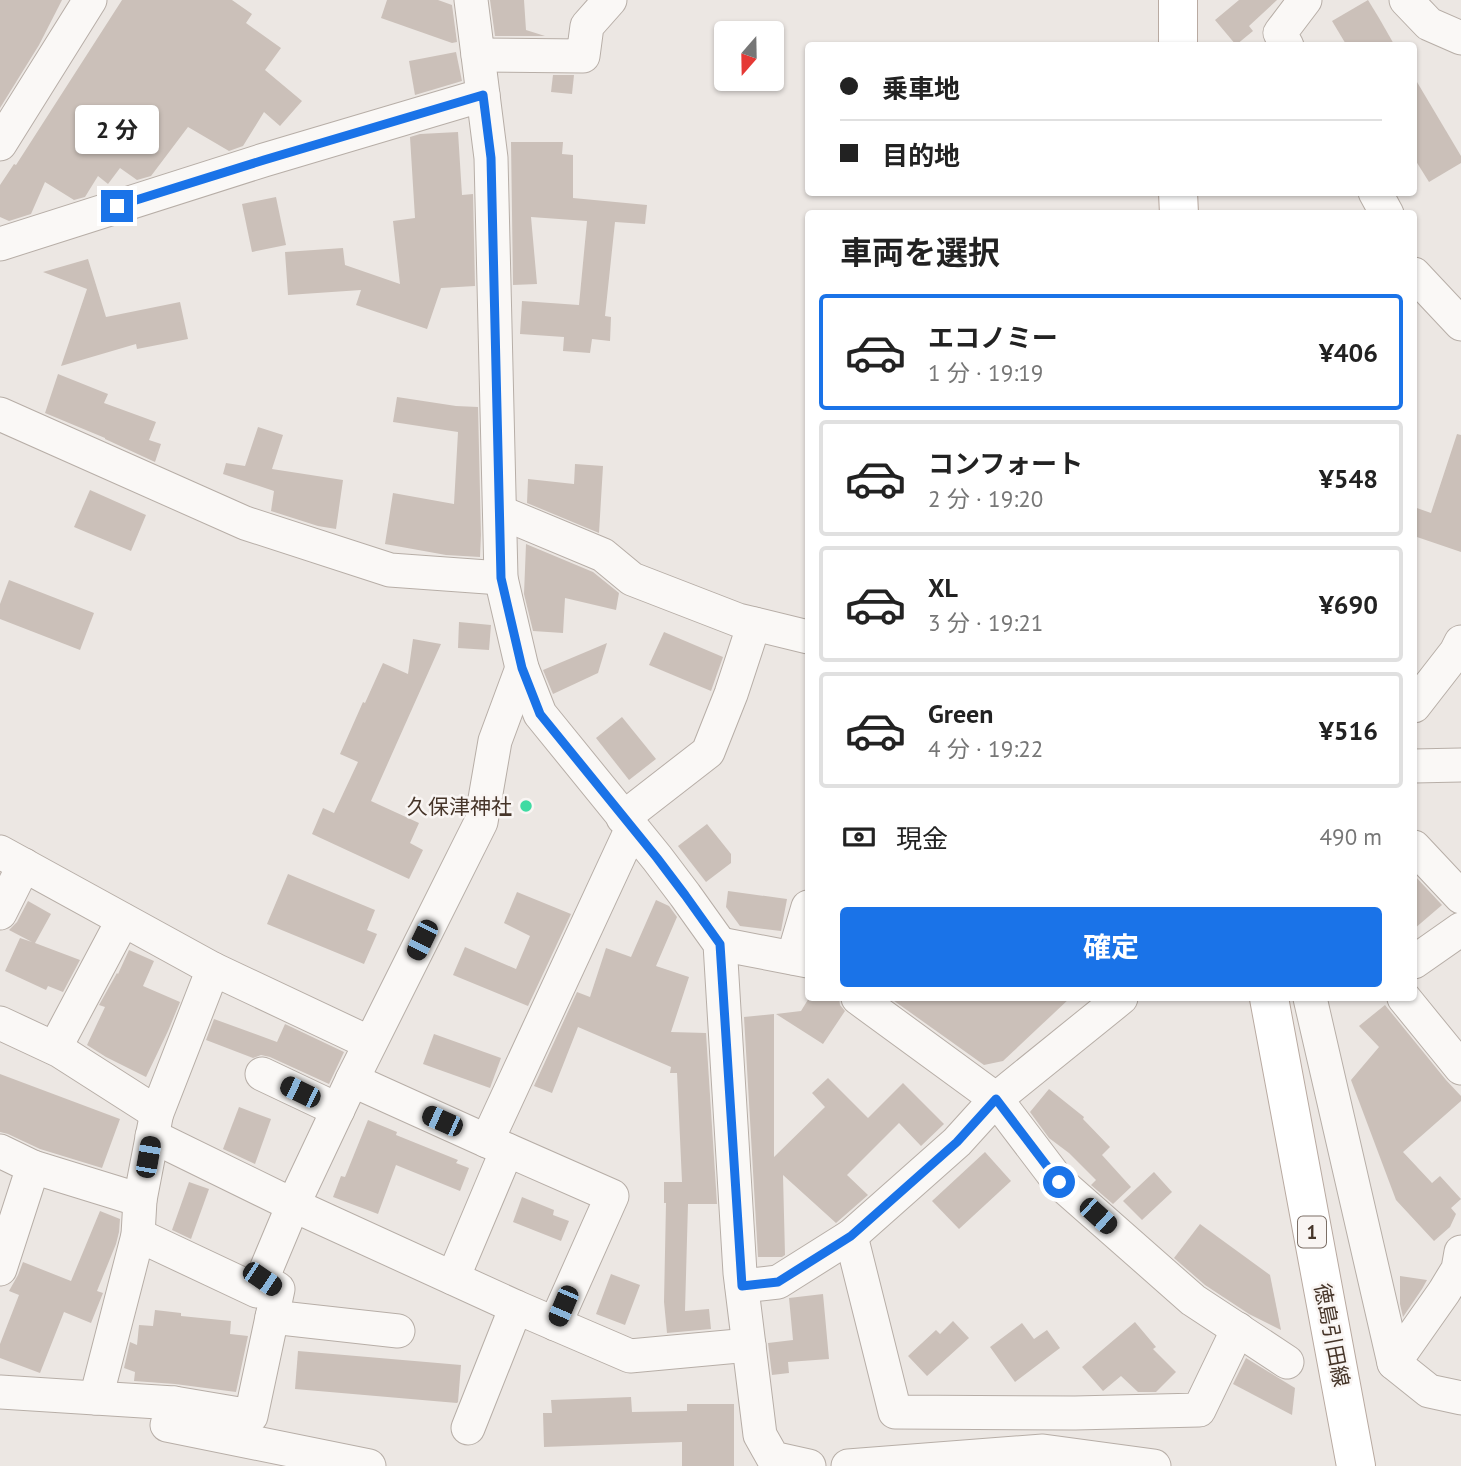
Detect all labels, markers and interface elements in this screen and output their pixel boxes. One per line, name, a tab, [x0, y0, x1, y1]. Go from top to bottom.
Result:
north arrow	[714, 21, 784, 91]
map controls	[714, 21, 784, 91]
text: 乗車地	[882, 72, 960, 105]
callout: 2 分	[75, 104, 159, 154]
text: 2 分	[96, 115, 138, 144]
text: 目的地	[882, 139, 960, 172]
route end	[101, 190, 133, 222]
text: 車両を選択	[840, 231, 1000, 273]
icon: car	[844, 321, 907, 384]
text: エコノミー	[928, 321, 1058, 354]
text: ¥406	[1319, 336, 1378, 369]
text: 1 分 · 19:19	[928, 358, 1043, 387]
icon: car	[844, 447, 907, 510]
text: コンフォート	[928, 447, 1083, 480]
text: ¥548	[1319, 462, 1378, 495]
text: 2 分 · 19:20	[928, 484, 1043, 513]
text: XL	[928, 571, 958, 604]
icon: car	[844, 573, 907, 636]
text: ¥690	[1319, 588, 1378, 621]
text: 3 分 · 19:21	[928, 608, 1043, 637]
text: Green	[928, 697, 993, 730]
icon: car	[844, 699, 907, 762]
text: ¥516	[1319, 714, 1378, 747]
text: 4 分 · 19:22	[928, 734, 1043, 763]
place label: 久保津神社	[407, 793, 512, 820]
marker: 久保津神社	[518, 798, 534, 814]
icon: cash	[840, 818, 878, 856]
text: 現金	[896, 822, 948, 855]
text: 490 m	[1320, 822, 1382, 851]
button: 確定	[840, 907, 1382, 987]
car	[404, 917, 441, 963]
car	[277, 1073, 324, 1111]
car	[419, 1103, 466, 1139]
car	[135, 1134, 162, 1180]
route start	[1043, 1166, 1075, 1198]
car	[1076, 1194, 1121, 1238]
road number: 1	[1298, 1216, 1326, 1248]
car	[239, 1259, 286, 1299]
street label: 徳島引田線	[1309, 1281, 1355, 1389]
car	[546, 1283, 581, 1329]

